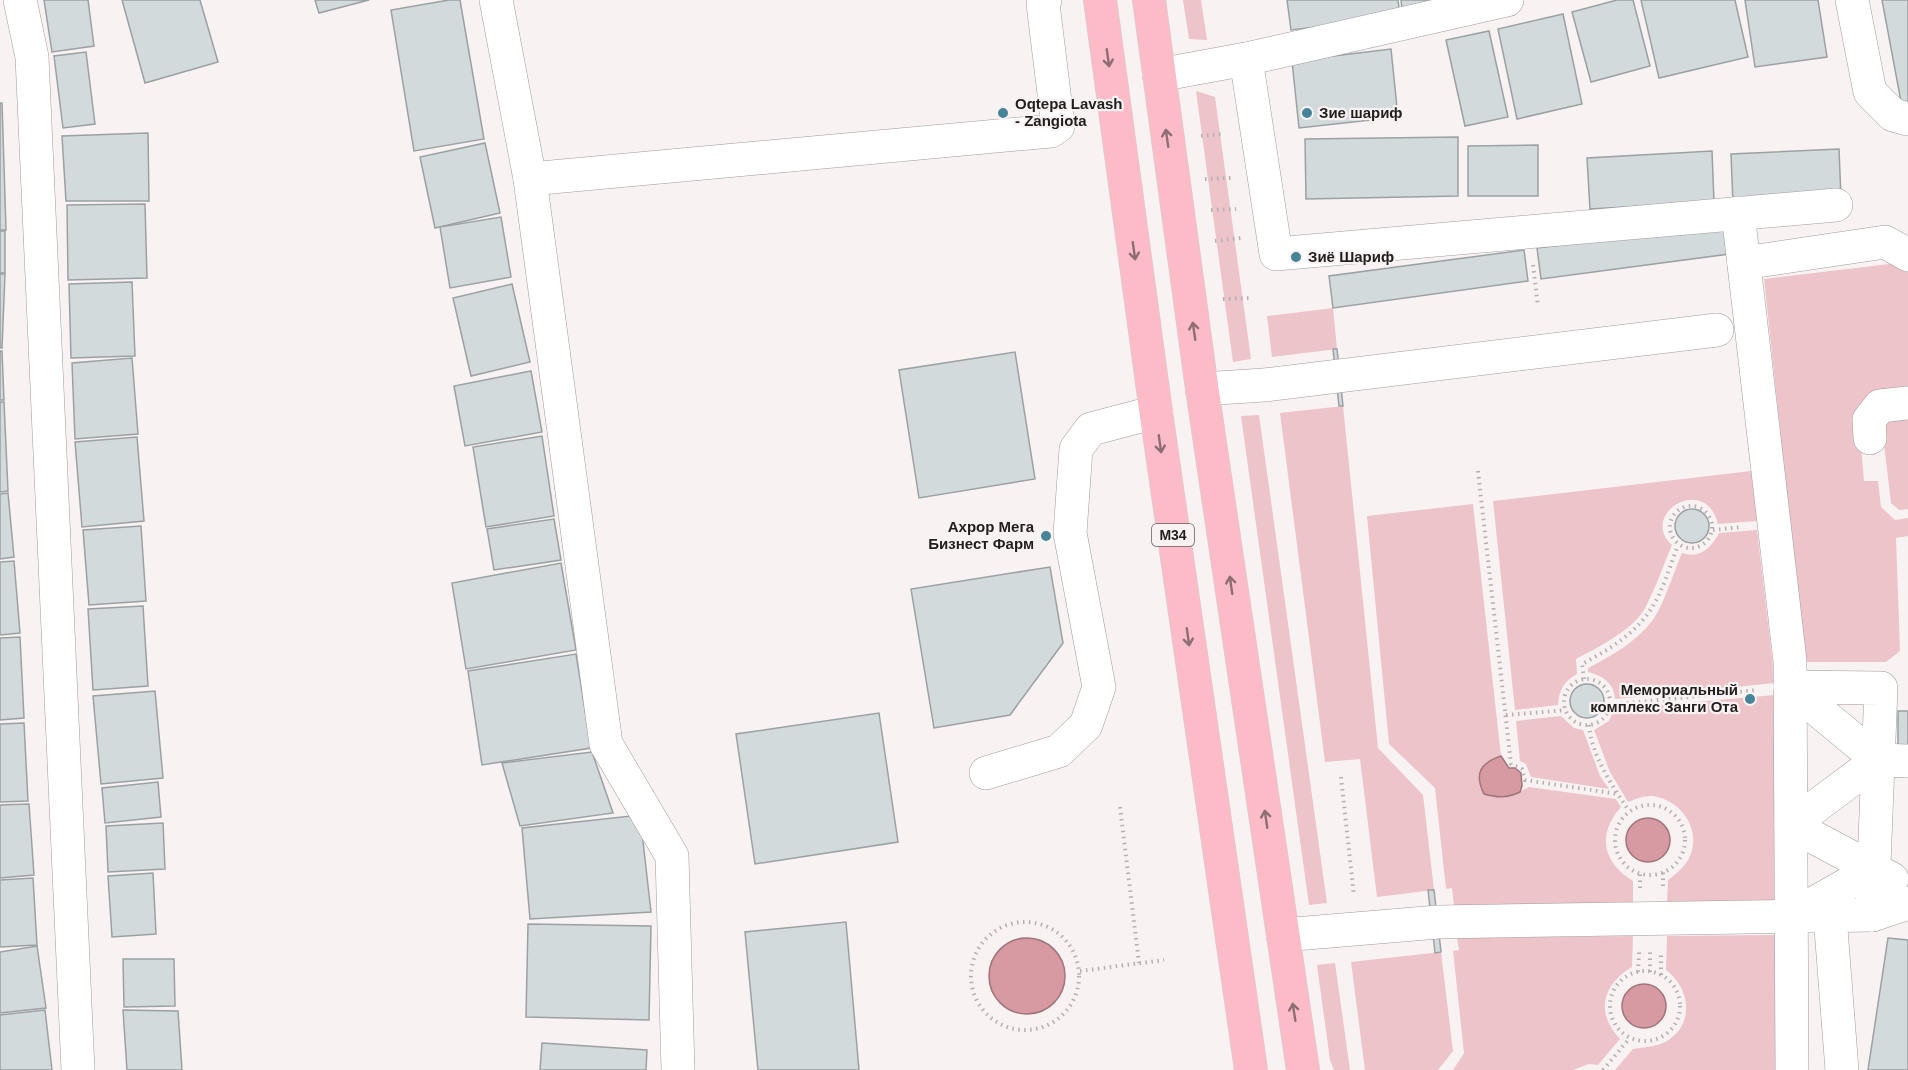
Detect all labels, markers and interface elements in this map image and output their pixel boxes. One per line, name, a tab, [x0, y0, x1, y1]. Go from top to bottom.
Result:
one-way arrow	[1102, 48, 1113, 67]
place label: Oqtepa Lavash - Zangiota	[1015, 95, 1123, 129]
place label: Зие шариф	[1319, 104, 1402, 121]
marker: Oqtepa Lavash - Zangiota	[996, 106, 1010, 120]
marker: Зие шариф	[1300, 106, 1314, 120]
one-way arrow	[1162, 128, 1173, 148]
one-way arrow	[1128, 241, 1139, 261]
place label: Зиё Шариф	[1308, 248, 1394, 265]
marker: Зиё Шариф	[1289, 250, 1303, 264]
one-way arrow	[1189, 321, 1200, 341]
one-way arrow	[1155, 434, 1166, 454]
place label: Ахрор Мега Бизнест Фарм	[928, 518, 1035, 552]
road number: M34	[1152, 524, 1194, 546]
marker: Ахрор Мега Бизнест Фарм	[1039, 529, 1053, 543]
one-way arrow	[1226, 575, 1237, 595]
one-way arrow	[1183, 627, 1194, 647]
place label: Мемориальный комплекс Занги Ота	[1590, 681, 1739, 715]
marker: Мемориальный комплекс Занги Ота	[1743, 692, 1757, 706]
one-way arrow	[1260, 810, 1271, 830]
one-way arrow	[1289, 1003, 1300, 1023]

